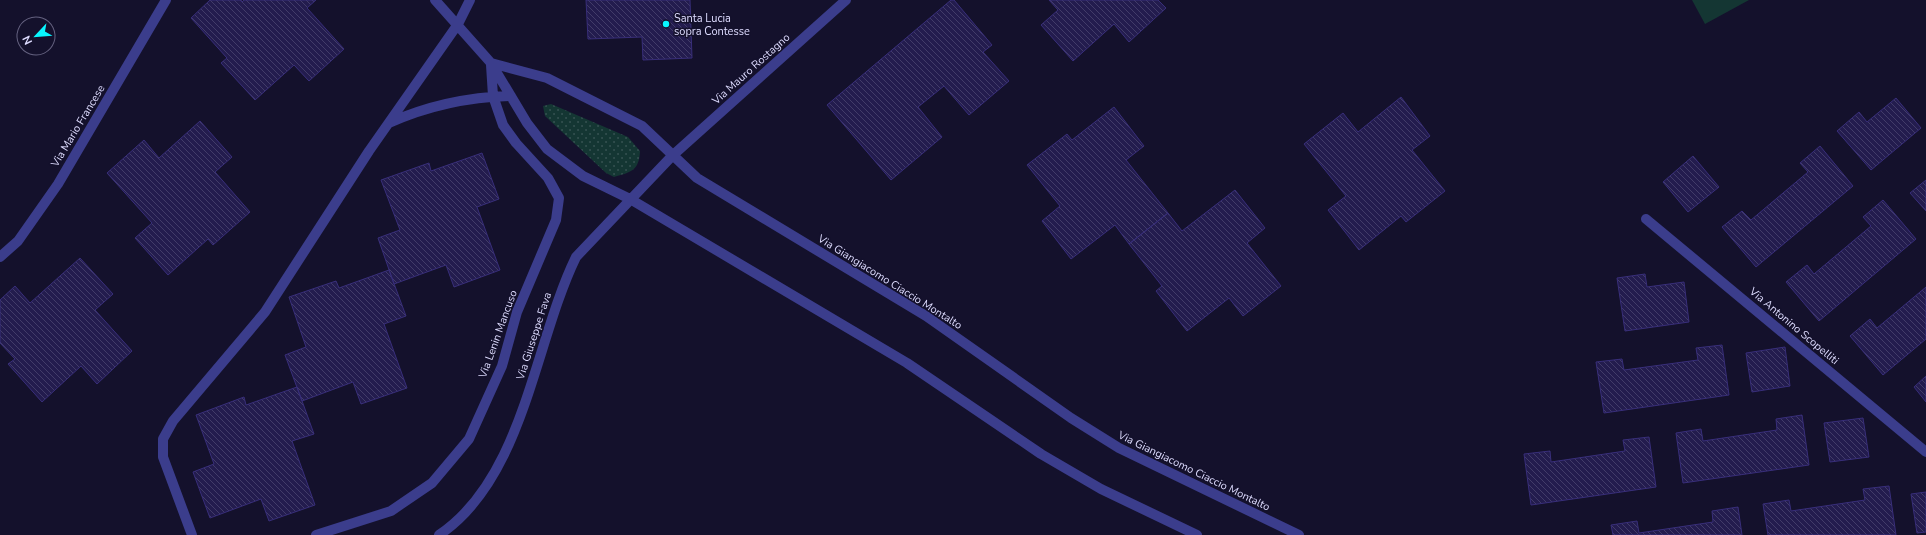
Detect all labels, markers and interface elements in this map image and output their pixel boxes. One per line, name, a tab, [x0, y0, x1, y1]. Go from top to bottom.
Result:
place label: Santa Lucia sopra Contesse	[674, 11, 750, 39]
north arrow	[16, 16, 56, 56]
marker: Santa Lucia sopra Contesse	[661, 19, 671, 29]
street label: Via Mauro Rostagno	[708, 30, 793, 109]
text: N	[19, 33, 36, 47]
street label: Via Mario Francese	[47, 82, 109, 171]
street label: Via Giangiacomo Ciaccio Montalto	[814, 231, 965, 333]
street label: Via Antonino Scopelliti	[1745, 283, 1842, 368]
street label: Via Lenin Mancuso	[475, 288, 521, 381]
street label: Via Giuseppe Fava	[512, 290, 555, 383]
street label: Via Giangiacomo Ciaccio Montalto	[1115, 427, 1273, 514]

